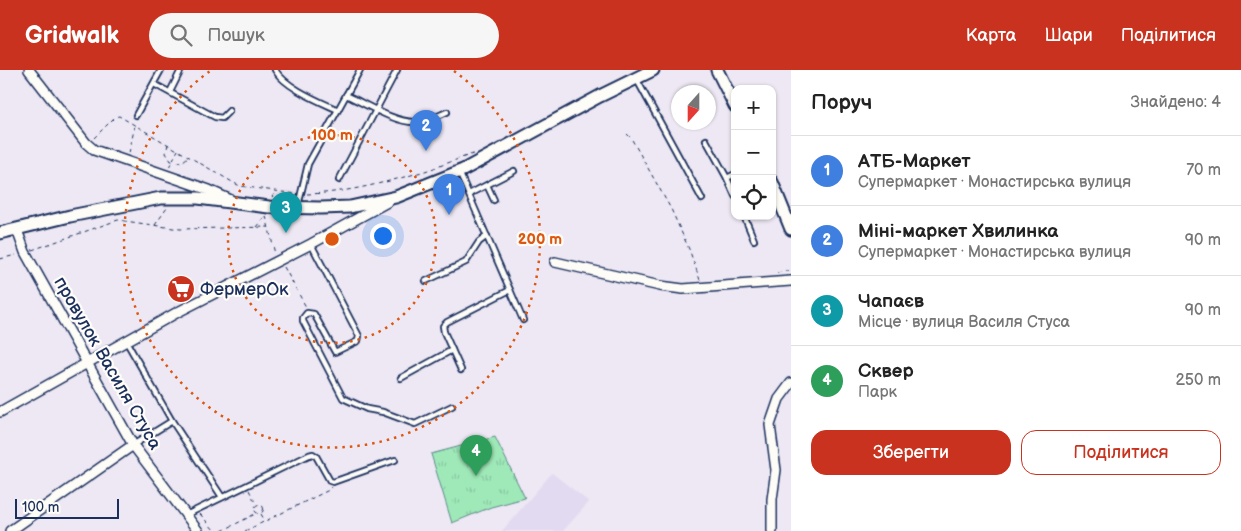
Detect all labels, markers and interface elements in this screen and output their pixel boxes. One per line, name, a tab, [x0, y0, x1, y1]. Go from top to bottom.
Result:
search box	[149, 13, 499, 58]
text: Gridwalk	[25, 21, 119, 50]
icon: search	[167, 21, 195, 49]
text: Пошук	[207, 24, 265, 47]
text: Карта	[966, 25, 1016, 46]
text: Шари	[1044, 25, 1093, 46]
text: Поділитися	[1121, 25, 1216, 46]
north arrow	[671, 85, 716, 130]
map controls	[731, 85, 776, 220]
button: +	[731, 85, 776, 130]
text: Поруч	[811, 90, 872, 115]
text: Знайдено: 4	[1131, 93, 1221, 112]
pin: 2	[410, 110, 442, 151]
text: 100 m	[311, 126, 353, 145]
button: −	[731, 130, 776, 175]
text: АТБ-Маркет	[858, 150, 971, 173]
text: 1	[824, 161, 830, 180]
text: 70 m	[1186, 161, 1221, 180]
text: Супермаркет · Монастирська вулиця	[858, 173, 1131, 192]
pin: 1	[433, 174, 465, 215]
button: locate	[731, 175, 776, 220]
pin: 3	[270, 192, 302, 233]
text: Міні-маркет Хвилинка	[858, 220, 1058, 243]
your location	[370, 223, 396, 249]
centre of rings	[323, 230, 341, 248]
text: 200 m	[518, 230, 562, 249]
text: 2	[822, 231, 832, 250]
text: 90 m	[1185, 231, 1221, 250]
text: Супермаркет · Монастирська вулиця	[858, 243, 1131, 262]
street label: провулок Василя Стуса	[49, 273, 166, 454]
supermarket icon: ФермерОк	[166, 274, 196, 304]
place label: ФермерОк	[200, 279, 289, 300]
text: Чапаєв	[858, 290, 924, 313]
text: 3	[822, 301, 832, 320]
text: 90 m	[1185, 301, 1221, 320]
text: Місце · вулиця Василя Стуса	[858, 313, 1070, 332]
text: Сквер	[858, 360, 914, 383]
text: 4	[822, 371, 832, 390]
text: 250 m	[1175, 371, 1221, 390]
text: Парк	[858, 383, 897, 402]
button: Зберегти	[811, 430, 1011, 475]
button: Поділитися	[1021, 430, 1221, 475]
pin: 4	[460, 435, 492, 476]
scale bar	[15, 496, 119, 519]
text: 100 m	[22, 499, 59, 516]

